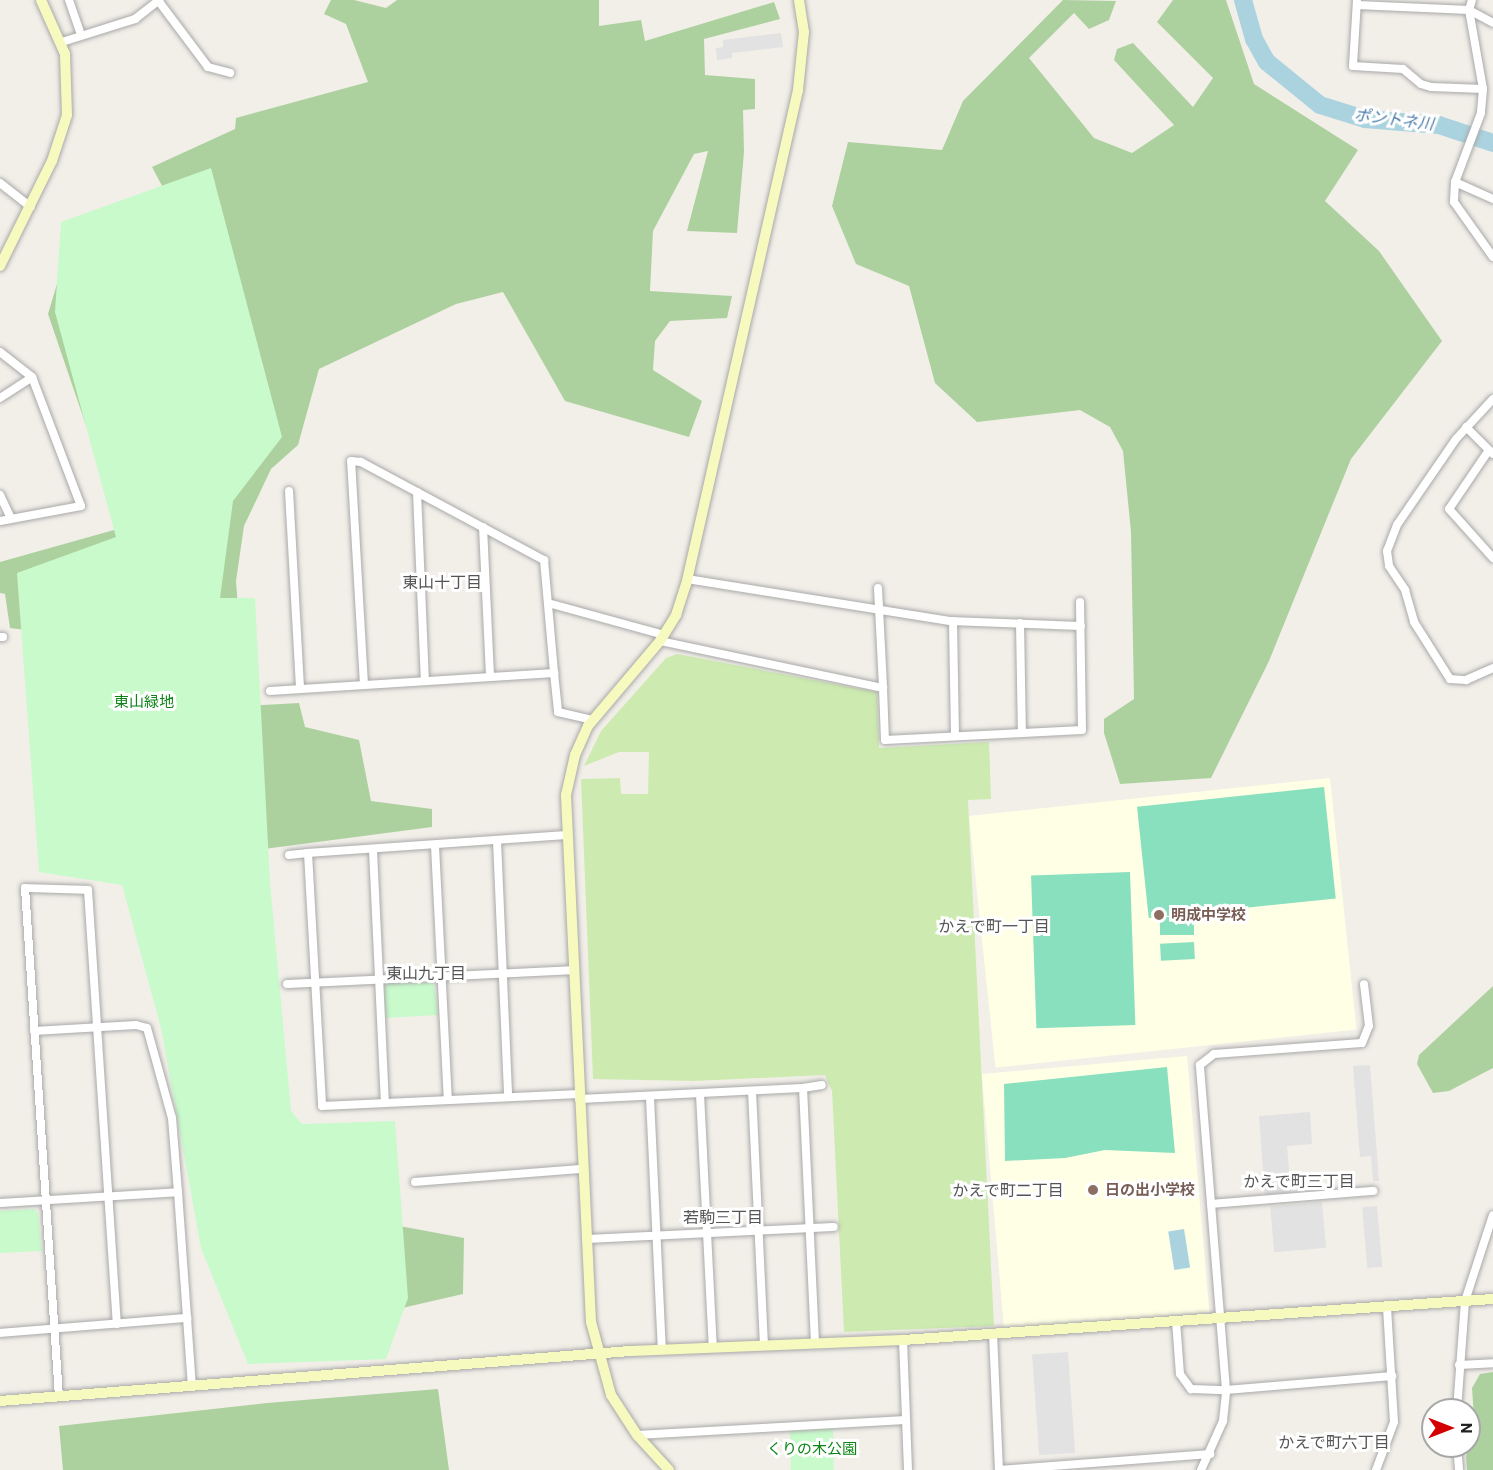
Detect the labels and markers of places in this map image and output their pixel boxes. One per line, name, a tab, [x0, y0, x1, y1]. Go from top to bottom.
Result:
place label: 明成中学校	[1171, 906, 1246, 924]
marker: 明成中学校	[1152, 908, 1166, 922]
place label: 日の出小学校	[1105, 1181, 1195, 1199]
marker: 日の出小学校	[1086, 1183, 1100, 1197]

